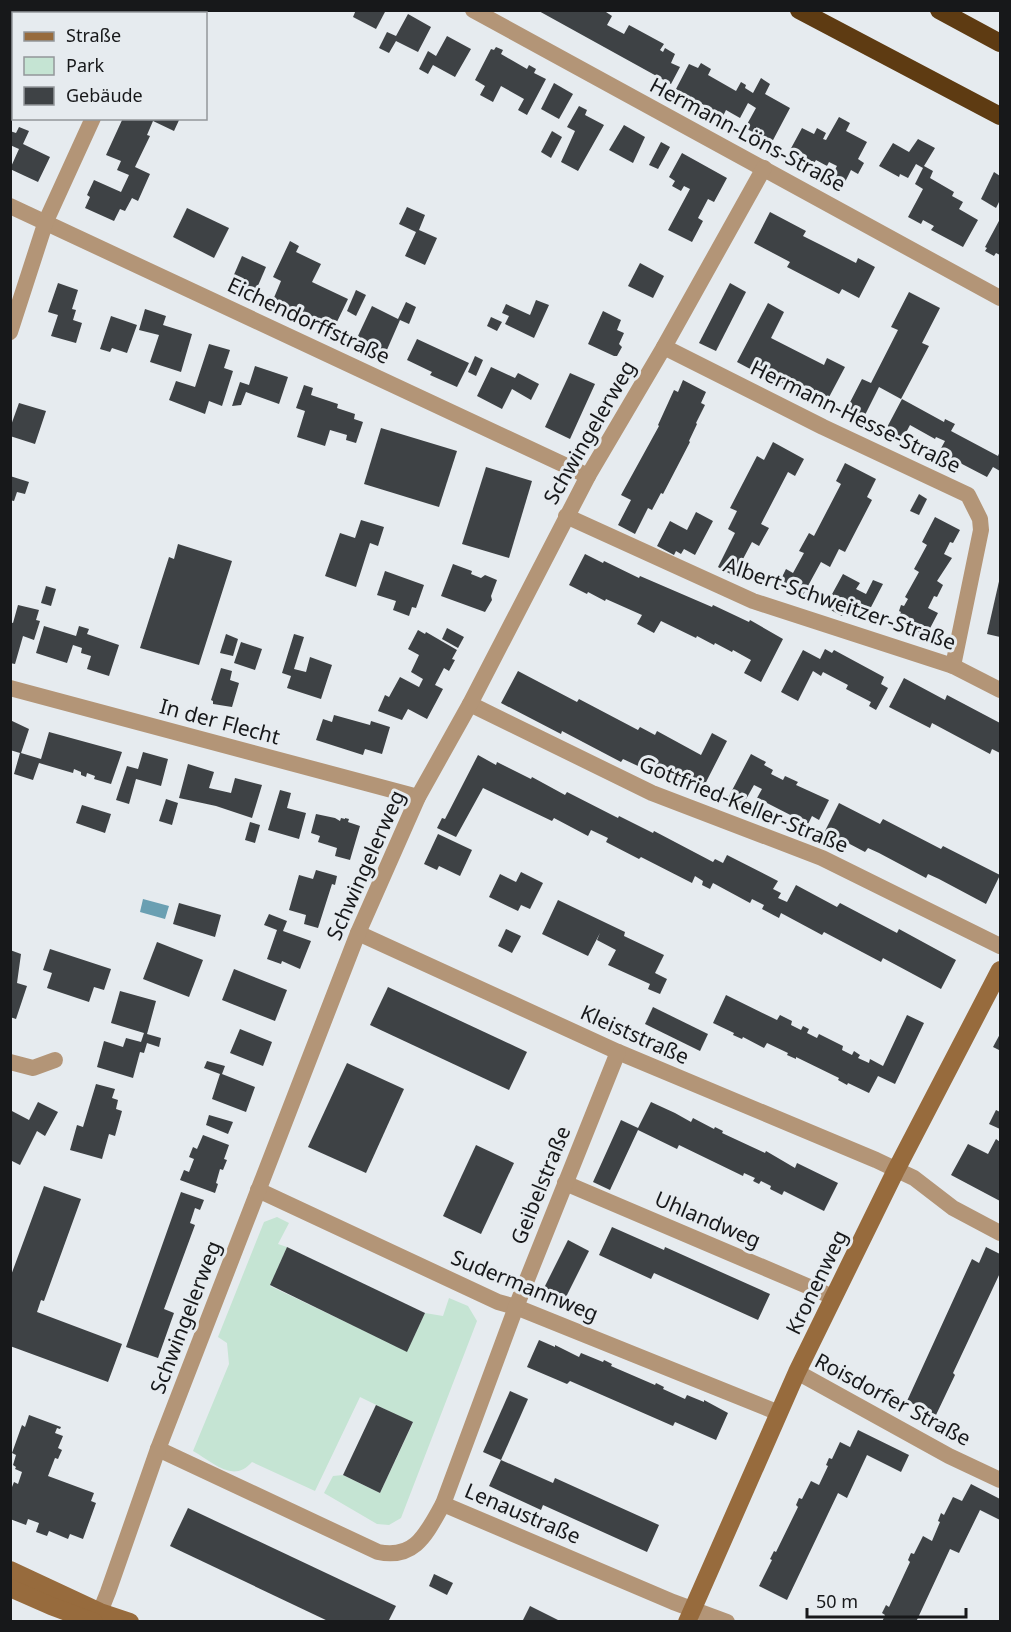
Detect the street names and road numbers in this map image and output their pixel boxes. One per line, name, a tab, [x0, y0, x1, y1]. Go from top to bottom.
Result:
street label: Hermann-Löns-Straße	[645, 70, 851, 198]
street label: Eichendorffstraße	[223, 270, 395, 370]
street label: Hermann-Hesse-Straße	[746, 353, 966, 479]
street label: Schwingelerweg	[537, 355, 641, 509]
street label: Albert-Schweitzer-Straße	[720, 550, 960, 656]
street label: In der Flecht	[157, 692, 284, 751]
street label: Gottfried-Keller-Straße	[635, 749, 853, 859]
street label: Schwingelerweg	[319, 786, 411, 944]
street label: Kleiststraße	[576, 998, 694, 1070]
street label: Geibelstraße	[504, 1122, 576, 1248]
street label: Uhlandweg	[651, 1184, 765, 1254]
street label: Kronenweg	[779, 1225, 853, 1339]
street label: Schwingelerweg	[143, 1237, 227, 1397]
street label: Sudermannweg	[447, 1243, 603, 1327]
street label: Roisdorfer Straße	[810, 1346, 976, 1452]
street label: Lenaustraße	[461, 1476, 585, 1550]

